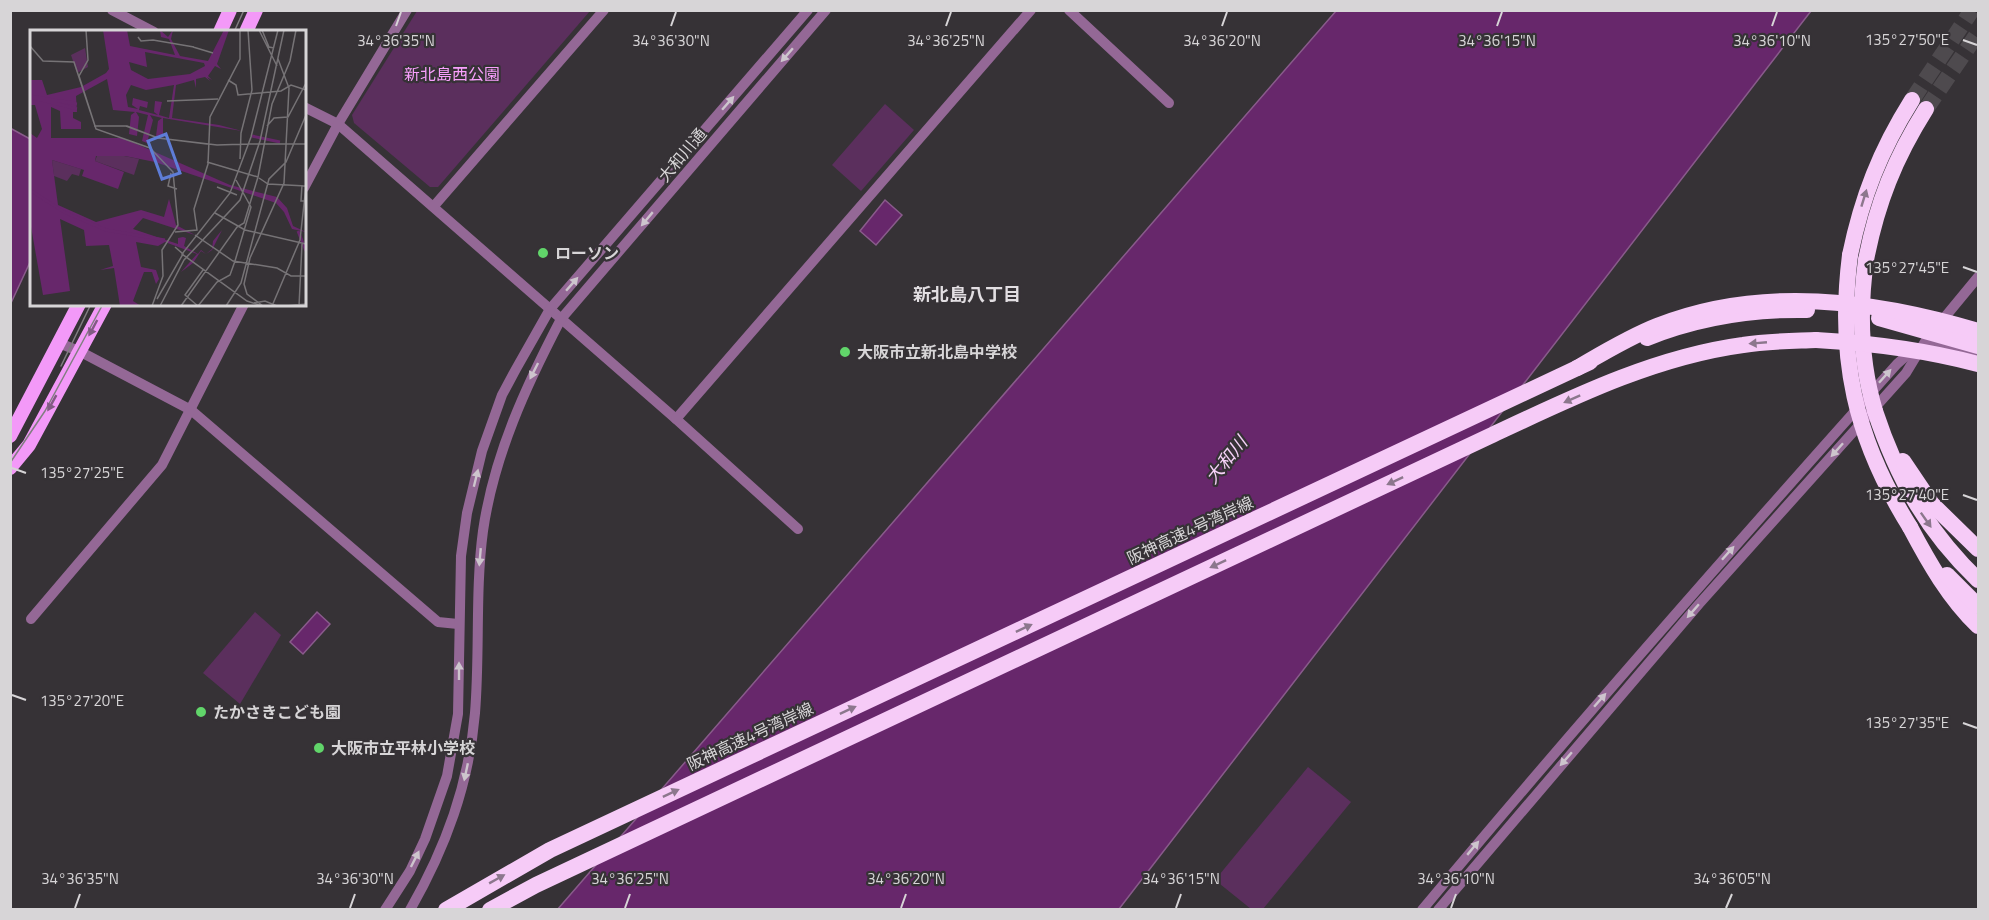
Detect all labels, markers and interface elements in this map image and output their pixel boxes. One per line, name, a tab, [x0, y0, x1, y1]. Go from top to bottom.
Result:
text: 135°27'50"E	[1865, 28, 1949, 51]
text: 34°36'35"N	[357, 29, 435, 52]
text: 34°36'30"N	[632, 29, 710, 52]
text: 34°36'25"N	[907, 29, 985, 52]
text: 34°36'20"N	[1183, 29, 1261, 52]
text: 34°36'15"N	[1458, 29, 1536, 52]
text: 34°36'10"N	[1733, 29, 1811, 52]
inset map	[30, 30, 306, 306]
one-way arrow	[781, 47, 794, 63]
park label: 新北島西公園	[404, 62, 500, 86]
one-way arrow	[722, 95, 735, 111]
street label: 大和川通	[652, 123, 712, 187]
one-way arrow	[1860, 189, 1869, 207]
one-way arrow	[641, 211, 654, 226]
place label: ローソン	[555, 241, 619, 265]
marker: ローソン	[536, 246, 550, 260]
text: 135°27'45"E	[1865, 256, 1949, 279]
one-way arrow	[565, 277, 578, 292]
district label: 新北島八丁目	[913, 281, 1021, 308]
one-way arrow	[88, 320, 98, 337]
one-way arrow	[1748, 338, 1767, 348]
place label: 大阪市立新北島中学校	[857, 340, 1017, 364]
marker: 大阪市立新北島中学校	[838, 345, 852, 359]
one-way arrow	[529, 362, 539, 379]
one-way arrow	[1878, 369, 1892, 384]
one-way arrow	[1563, 394, 1580, 403]
one-way arrow	[47, 395, 58, 411]
water label: 大和川	[1199, 429, 1255, 489]
one-way arrow	[1831, 442, 1844, 457]
text: 135°27'25"E	[40, 461, 124, 484]
one-way arrow	[471, 469, 481, 487]
one-way arrow	[1386, 476, 1403, 485]
text: 135°27'40"E	[1865, 483, 1949, 506]
street label: 阪神高速4号湾岸線	[1123, 490, 1257, 570]
one-way arrow	[1920, 512, 1932, 528]
one-way arrow	[1721, 546, 1734, 561]
one-way arrow	[476, 548, 485, 567]
one-way arrow	[1210, 559, 1227, 568]
one-way arrow	[1687, 603, 1700, 618]
one-way arrow	[1016, 623, 1033, 632]
one-way arrow	[454, 662, 464, 681]
text: 135°27'20"E	[40, 689, 124, 712]
one-way arrow	[1593, 692, 1606, 708]
street label: 阪神高速4号湾岸線	[683, 696, 817, 776]
place label: たかさきこども園	[213, 700, 341, 724]
marker: たかさきこども園	[194, 705, 208, 719]
one-way arrow	[839, 706, 856, 715]
text: 135°27'35"E	[1865, 711, 1949, 734]
place label: 大阪市立平林小学校	[331, 736, 475, 760]
marker: 大阪市立平林小学校	[312, 741, 326, 755]
one-way arrow	[1560, 751, 1573, 766]
one-way arrow	[461, 763, 471, 781]
one-way arrow	[663, 789, 680, 798]
one-way arrow	[1466, 841, 1479, 856]
one-way arrow	[411, 851, 420, 868]
text: 34°36'35"N	[41, 867, 119, 890]
text: 34°36'30"N	[316, 867, 394, 890]
text: 34°36'25"N	[591, 867, 669, 890]
text: 34°36'20"N	[867, 867, 945, 890]
text: 34°36'15"N	[1142, 867, 1220, 890]
text: 34°36'10"N	[1417, 867, 1495, 890]
text: 34°36'05"N	[1693, 867, 1771, 890]
one-way arrow	[488, 875, 505, 885]

